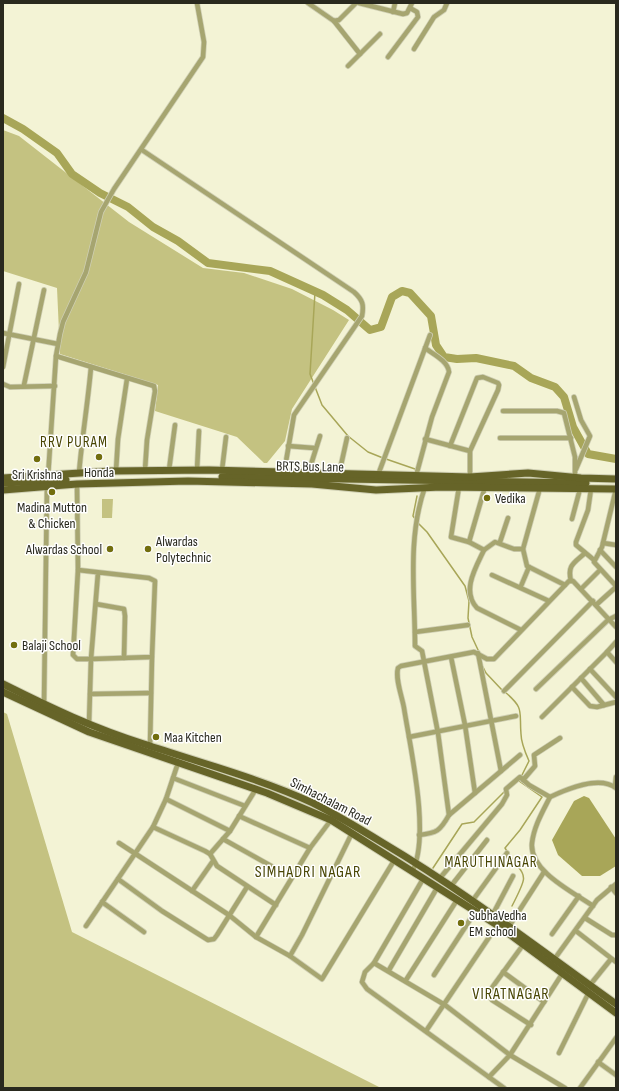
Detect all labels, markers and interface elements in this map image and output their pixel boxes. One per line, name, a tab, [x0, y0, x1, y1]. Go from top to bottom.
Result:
district label: RRV PURAM	[40, 433, 108, 452]
marker: Honda	[94, 452, 104, 462]
marker: Sri Krishna	[32, 454, 42, 464]
street label: BRTS Bus Lane	[276, 457, 344, 476]
place label: Honda	[84, 464, 114, 481]
place label: Sri Krishna	[12, 466, 62, 483]
marker: Madina Mutton & Chicken	[47, 487, 57, 497]
place label: Vedika	[495, 490, 526, 507]
marker: Vedika	[482, 493, 492, 503]
place label: Madina Mutton & Chicken	[17, 499, 87, 532]
place label: Alwardas Polytechnic	[155, 533, 211, 566]
place label: Alwardas School	[25, 541, 102, 558]
marker: Alwardas School	[105, 544, 115, 554]
marker: Alwardas Polytechnic	[143, 544, 153, 554]
place label: Balaji School	[22, 637, 81, 654]
marker: Balaji School	[9, 640, 19, 650]
place label: Maa Kitchen	[164, 729, 222, 746]
marker: Maa Kitchen	[151, 732, 161, 742]
street label: Simhachalam Road	[287, 774, 374, 829]
district label: MARUTHINAGAR	[444, 853, 538, 872]
district label: SIMHADRI NAGAR	[255, 863, 361, 882]
place label: SubhaVedha EM school	[469, 907, 527, 940]
marker: SubhaVedha EM school	[456, 918, 466, 928]
district label: VIRATNAGAR	[472, 985, 550, 1004]

